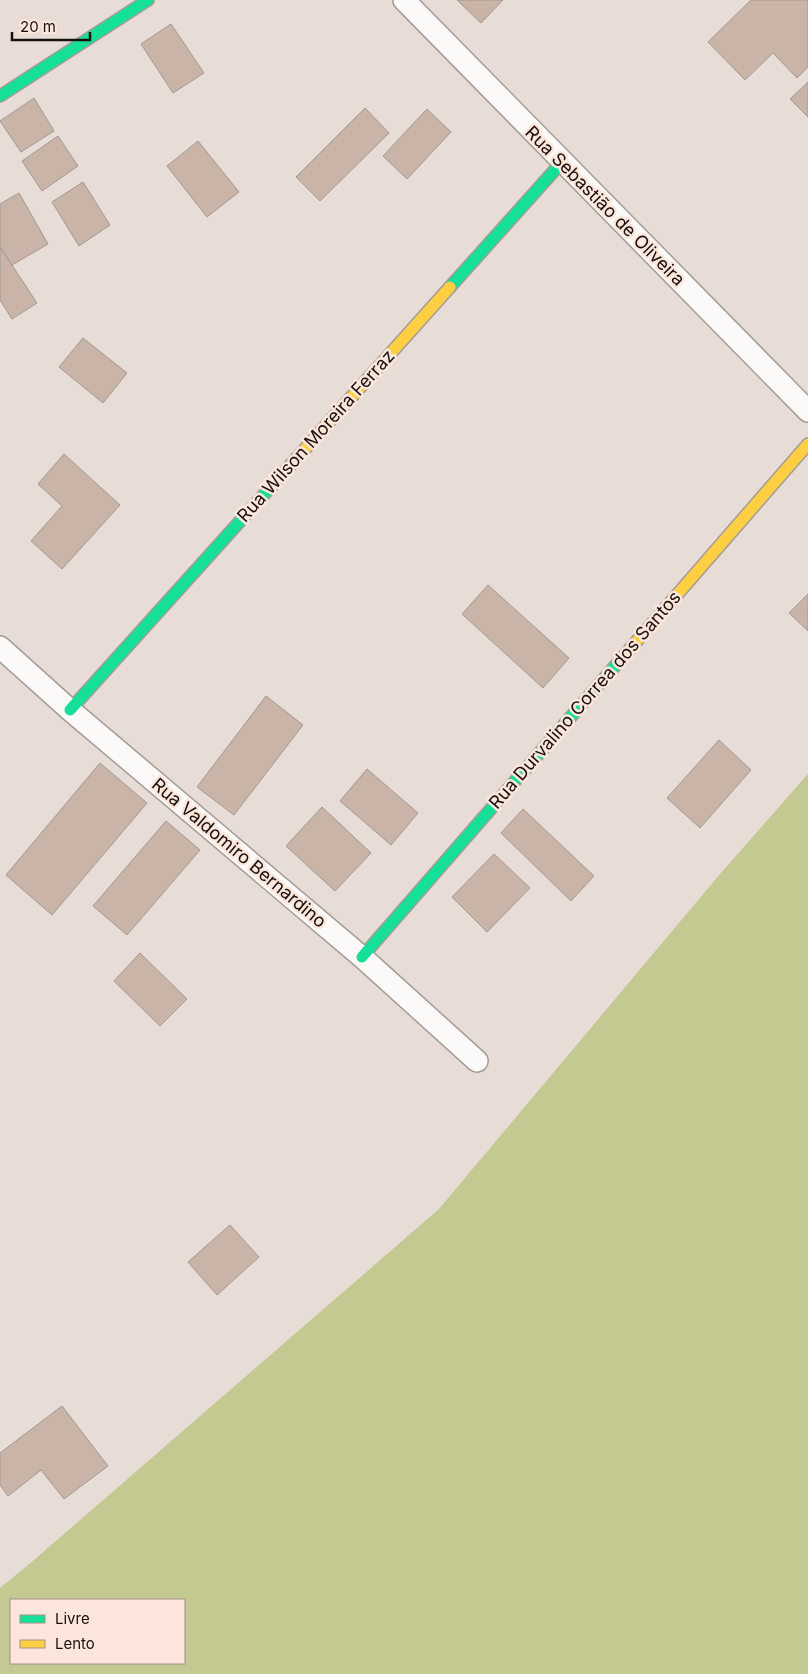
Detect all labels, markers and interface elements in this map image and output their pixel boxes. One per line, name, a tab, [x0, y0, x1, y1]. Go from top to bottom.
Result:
scale bar	[12, 10, 90, 42]
text: 20 m	[20, 17, 56, 36]
street label: Rua Sebastião de Oliveira	[521, 121, 690, 290]
street label: Rua Wilson Moreira Ferraz	[233, 345, 399, 526]
street label: Rua Durvalino Correa dos Santos	[484, 587, 685, 813]
street label: Rua Valdomiro Bernardino	[148, 774, 331, 932]
legend	[10, 1599, 185, 1664]
text: Livre	[55, 1609, 90, 1628]
text: Lento	[55, 1634, 95, 1653]

